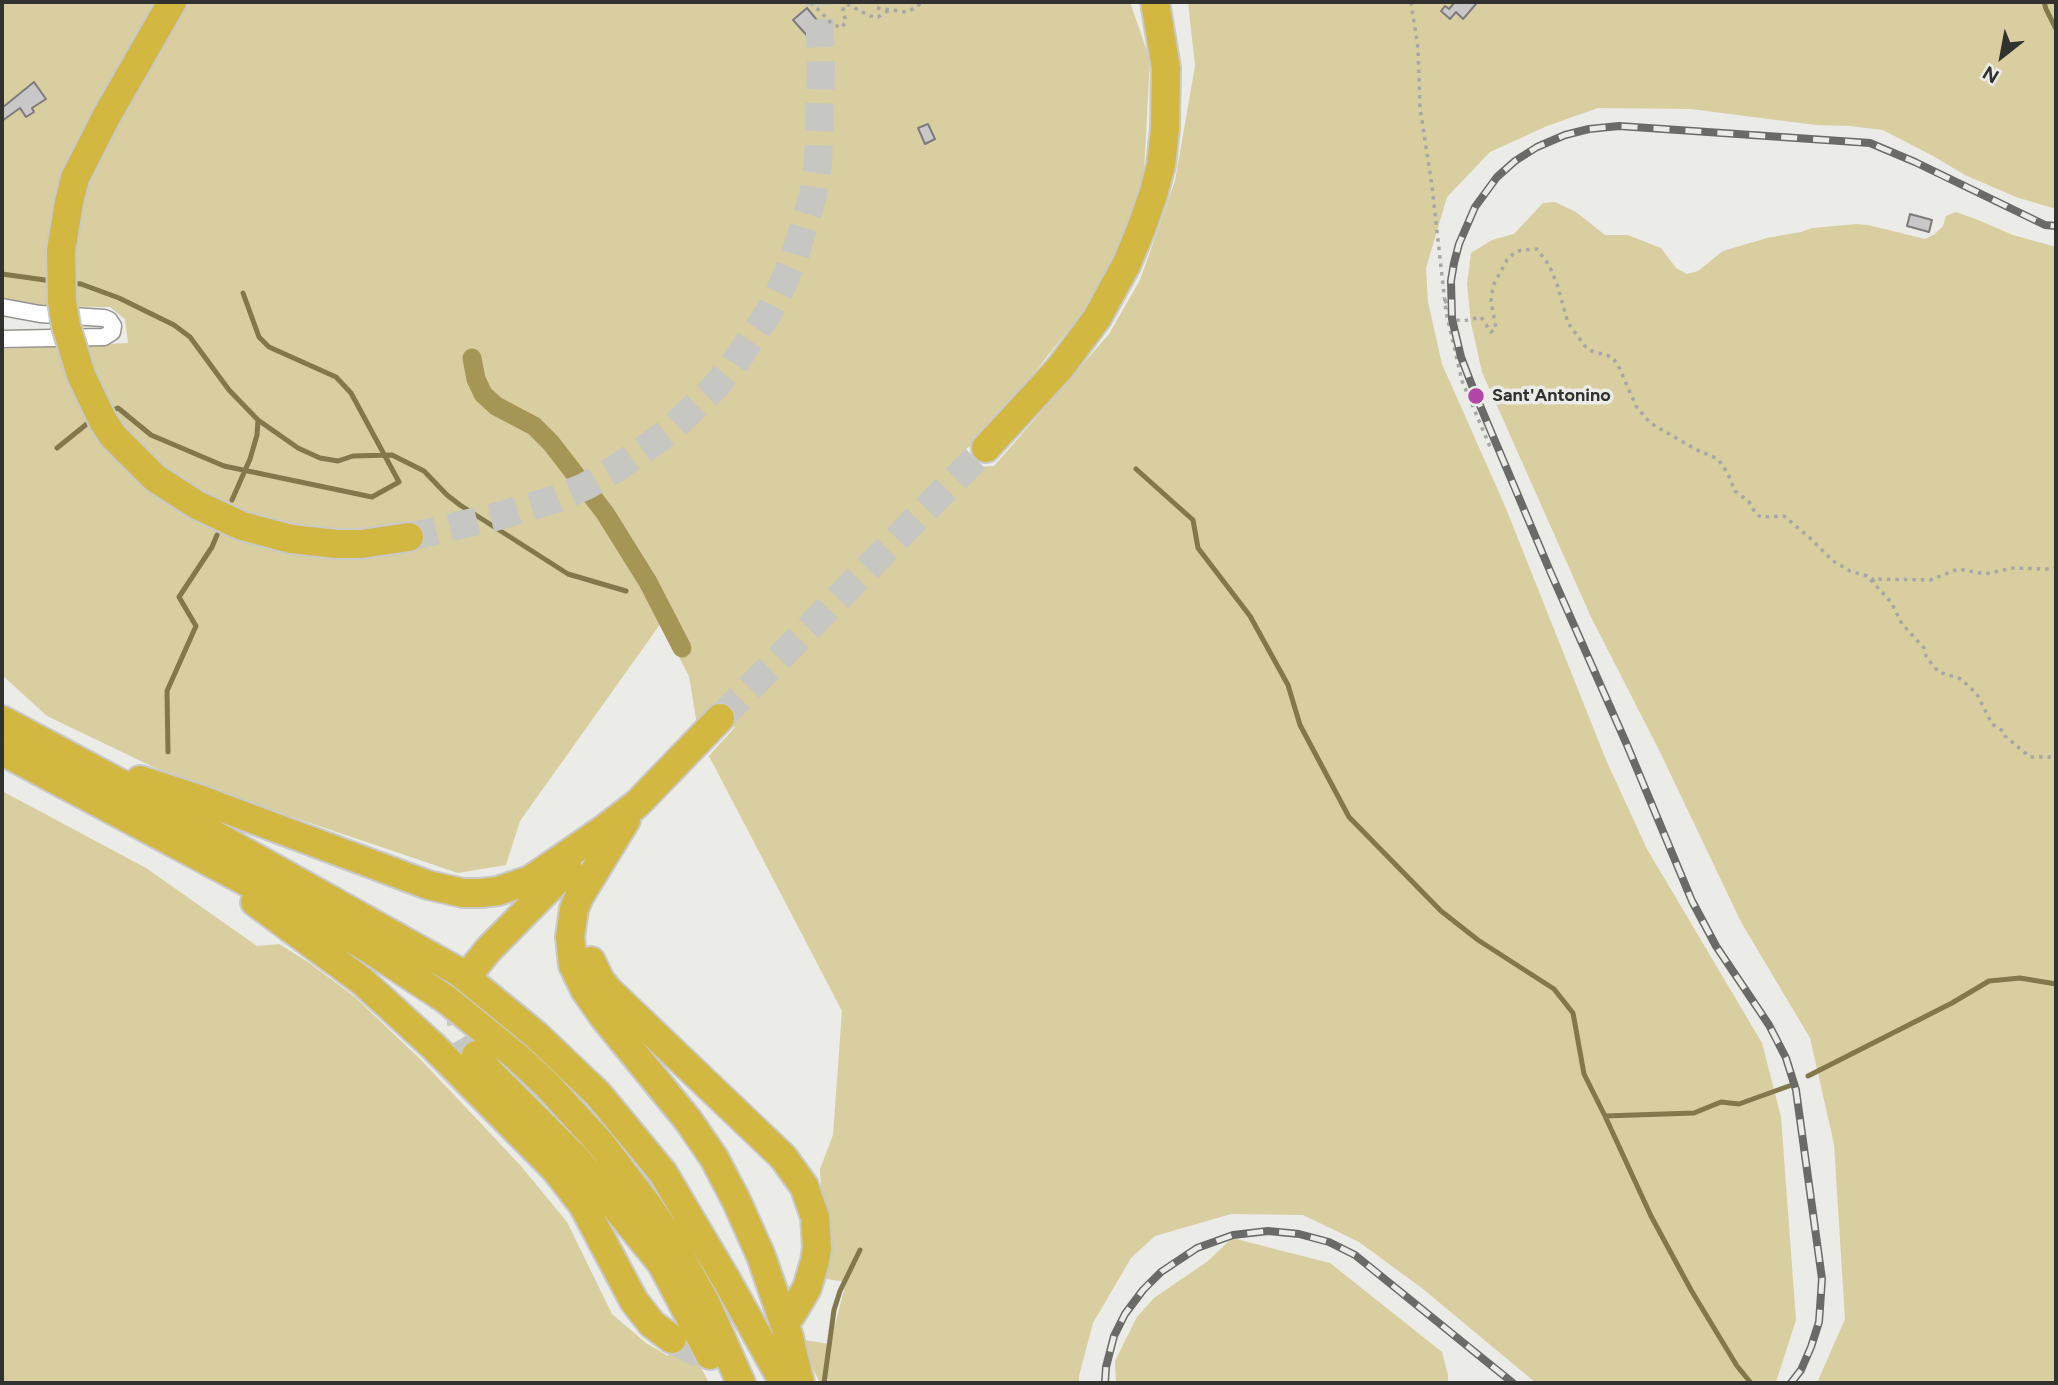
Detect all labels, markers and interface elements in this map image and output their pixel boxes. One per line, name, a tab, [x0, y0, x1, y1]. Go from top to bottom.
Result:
north arrow	[1967, 21, 2037, 91]
text: N	[1979, 61, 2003, 88]
place label: Sant'Antonino	[1492, 385, 1611, 407]
marker: Sant'Antonino	[1466, 386, 1486, 406]

